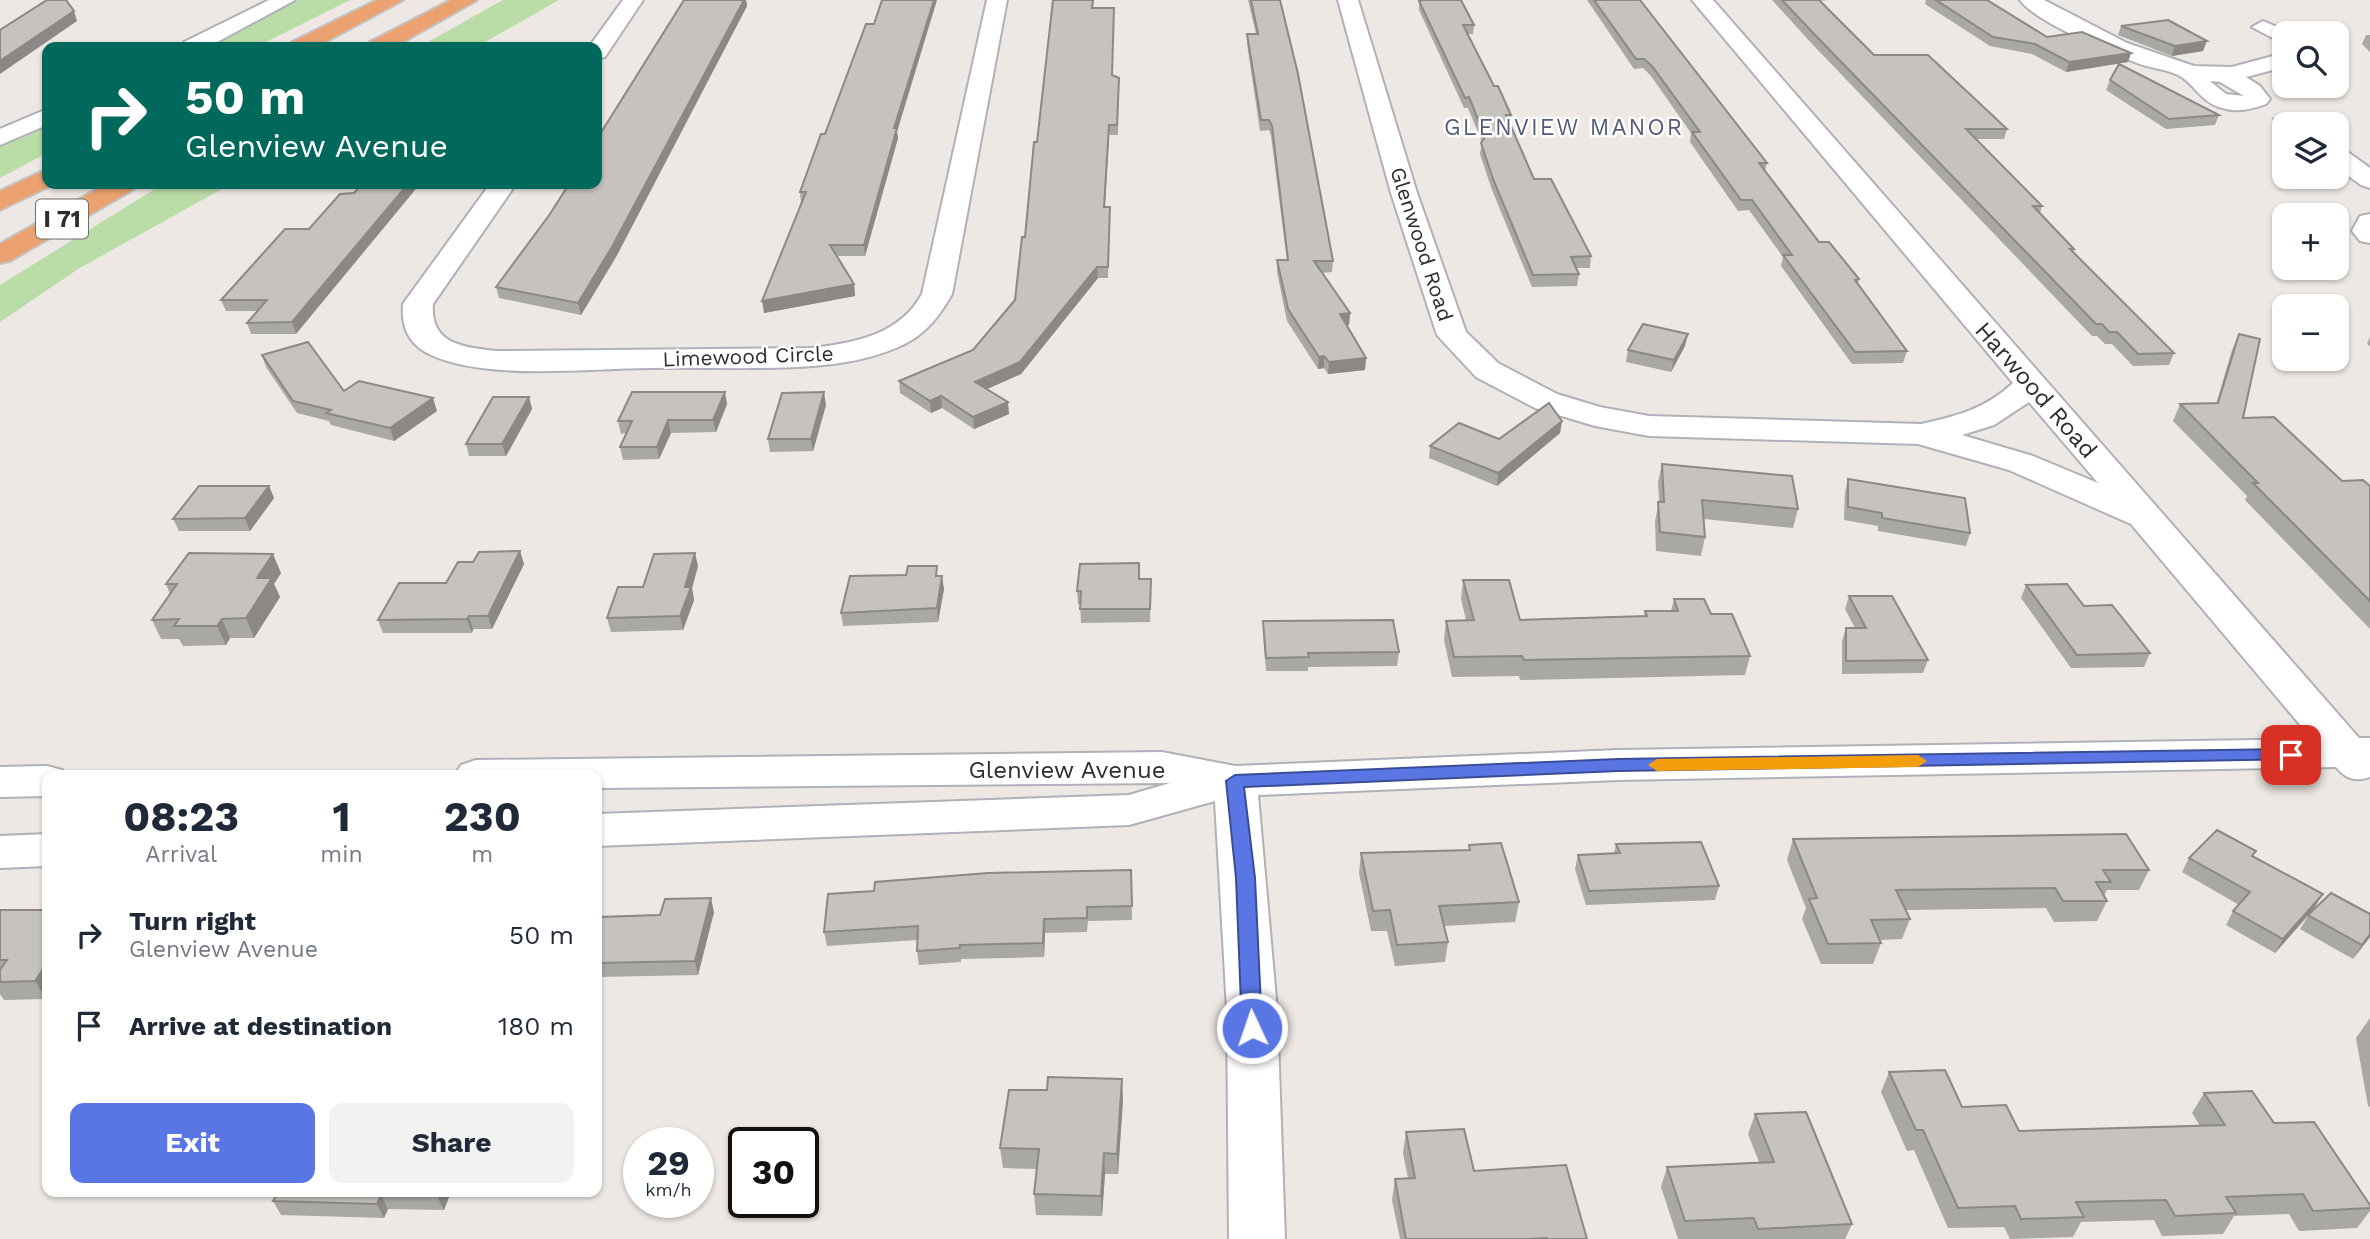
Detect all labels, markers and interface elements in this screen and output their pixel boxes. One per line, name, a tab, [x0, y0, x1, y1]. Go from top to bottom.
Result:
map controls	[2272, 21, 2349, 371]
button: search	[2272, 21, 2349, 98]
text: 50 m	[185, 68, 305, 126]
icon: right	[70, 70, 161, 161]
button: layers	[2272, 112, 2349, 189]
district label: GLENVIEW MANOR	[1444, 114, 1684, 141]
text: Glenview Avenue	[185, 127, 448, 165]
street label: Glenwood Road	[1385, 164, 1459, 324]
road number: I 71	[36, 200, 88, 238]
button: +	[2272, 203, 2349, 280]
button: −	[2272, 294, 2349, 371]
street label: Harwood Road	[1969, 316, 2103, 464]
street label: Limewood Circle	[662, 341, 834, 371]
pin	[2261, 725, 2321, 785]
icon: arrive	[2272, 736, 2310, 774]
street label: Glenview Avenue	[968, 756, 1166, 784]
text: 08:23	[123, 792, 239, 841]
text: 1	[332, 792, 351, 841]
text: 230	[444, 792, 521, 841]
text: Arrival	[145, 841, 217, 868]
text: min	[320, 841, 363, 868]
text: m	[471, 841, 493, 868]
text: Turn right	[129, 906, 256, 936]
icon: right	[70, 916, 108, 954]
text: 50 m	[509, 920, 574, 950]
text: Glenview Avenue	[129, 936, 318, 963]
position arrow	[1215, 991, 1289, 1065]
icon: arrive	[70, 1007, 108, 1045]
text: Arrive at destination	[129, 1011, 392, 1041]
text: 180 m	[498, 1011, 574, 1041]
button: Exit	[70, 1103, 315, 1183]
button: Share	[329, 1103, 574, 1183]
speed limit sign: 30	[728, 1127, 819, 1218]
text: 29	[647, 1142, 690, 1184]
text: km/h	[645, 1179, 692, 1200]

